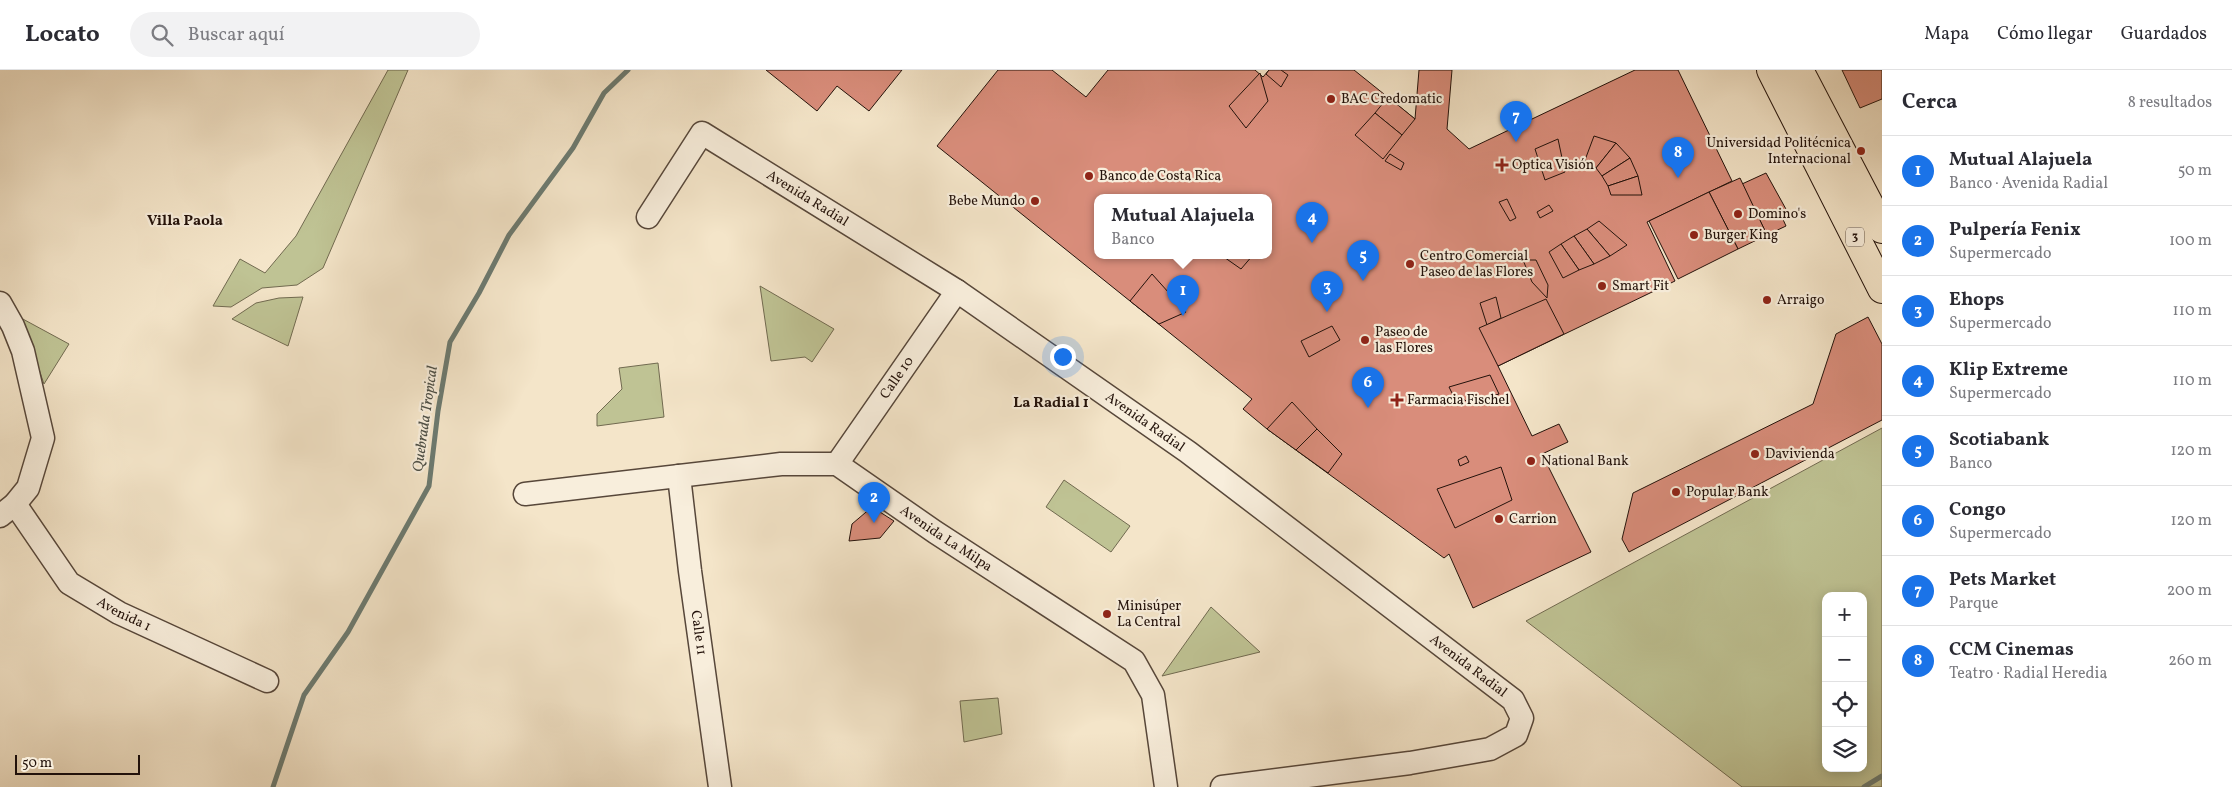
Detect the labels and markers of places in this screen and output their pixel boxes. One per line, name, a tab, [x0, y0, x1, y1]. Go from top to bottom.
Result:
place label: BAC Credomatic	[1341, 90, 1442, 109]
marker: BAC Credomatic	[1325, 93, 1337, 105]
pin: 7	[1500, 101, 1532, 142]
place label: Universidad Politécnica Internacional	[1706, 134, 1851, 169]
pin: 8	[1662, 137, 1694, 178]
marker: Universidad Politécnica Internacional	[1855, 145, 1867, 157]
place label: Optica Visión	[1512, 156, 1594, 175]
marker: Optica Visión	[1496, 159, 1508, 171]
place label: Banco de Costa Rica	[1099, 167, 1221, 186]
marker: Banco de Costa Rica	[1083, 170, 1095, 182]
place label: Bebe Mundo	[948, 192, 1025, 211]
marker: Bebe Mundo	[1029, 195, 1041, 207]
pin: 4	[1296, 202, 1328, 243]
place label: Domino's	[1748, 205, 1806, 224]
marker: Domino's	[1732, 208, 1744, 220]
place label: Burger King	[1704, 226, 1778, 245]
marker: Burger King	[1688, 229, 1700, 241]
pin: 5	[1347, 240, 1379, 281]
place label: Centro Comercial Paseo de las Flores	[1420, 247, 1533, 282]
marker: Centro Comercial Paseo de las Flores	[1404, 258, 1416, 270]
pin: 3	[1311, 271, 1343, 312]
pin: 1	[1167, 275, 1199, 316]
place label: Smart Fit	[1612, 277, 1669, 296]
marker: Smart Fit	[1596, 280, 1608, 292]
place label: Arraigo	[1777, 291, 1824, 310]
marker: Arraigo	[1761, 294, 1773, 306]
place label: Paseo de las Flores	[1375, 323, 1433, 358]
marker: Paseo de las Flores	[1359, 334, 1371, 346]
pin: 6	[1352, 367, 1384, 408]
place label: Farmacia Fischel	[1407, 391, 1509, 410]
marker: Farmacia Fischel	[1391, 394, 1403, 406]
place label: Davivienda	[1765, 445, 1835, 464]
marker: Davivienda	[1749, 448, 1761, 460]
place label: National Bank	[1541, 452, 1629, 471]
marker: National Bank	[1525, 455, 1537, 467]
pin: 2	[858, 482, 890, 523]
place label: Popular Bank	[1686, 483, 1769, 502]
marker: Popular Bank	[1670, 486, 1682, 498]
place label: Carrion	[1509, 510, 1557, 529]
marker: Carrion	[1493, 513, 1505, 525]
place label: Minisúper La Central	[1117, 597, 1181, 632]
marker: Minisúper La Central	[1101, 608, 1113, 620]

